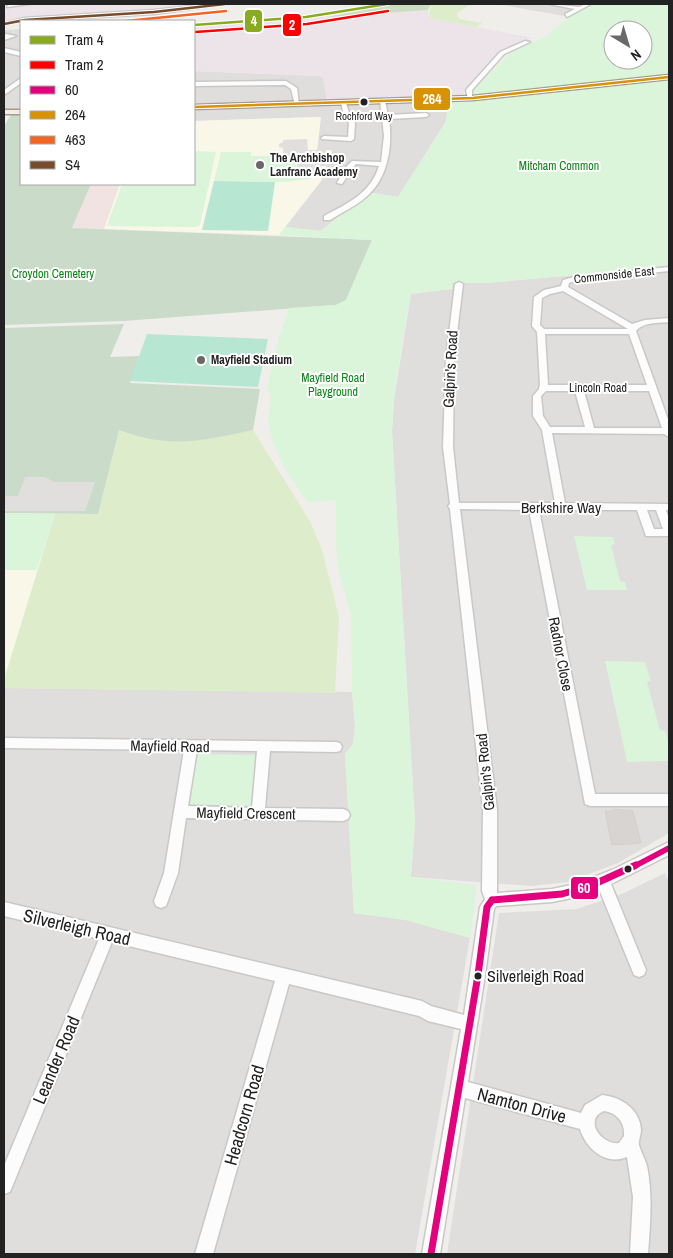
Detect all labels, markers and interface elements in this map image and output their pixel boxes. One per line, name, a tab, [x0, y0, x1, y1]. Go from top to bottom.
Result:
line badge: 4	[244, 9, 263, 33]
text: 4	[251, 12, 258, 30]
line badge: 2	[282, 13, 302, 37]
text: 2	[289, 16, 295, 34]
legend	[20, 20, 195, 185]
north arrow	[603, 20, 653, 70]
text: Tram 4	[65, 29, 104, 50]
text: N	[627, 46, 645, 65]
text: Tram 2	[65, 54, 104, 75]
text: 60	[65, 79, 79, 100]
line badge: 264	[413, 87, 451, 111]
text: 264	[422, 90, 442, 108]
marker: Rochford Way	[359, 97, 369, 107]
text: 264	[65, 104, 86, 125]
place label: Rochford Way	[336, 109, 393, 123]
text: 463	[65, 129, 86, 150]
place label: The Archbishop Lanfranc Academy	[270, 150, 358, 180]
text: S4	[65, 154, 80, 175]
park label: Mitcham Common	[519, 158, 599, 174]
marker: The Archbishop Lanfranc Academy	[254, 159, 266, 171]
street label: Commonside East	[573, 263, 655, 287]
park label: Croydon Cemetery	[12, 266, 94, 282]
street label: Galpin's Road	[437, 330, 463, 408]
place label: Mayfield Stadium	[211, 352, 292, 368]
marker: Mayfield Stadium	[195, 354, 207, 366]
park label: Mayfield Road Playground	[301, 370, 365, 400]
street label: Lincoln Road	[569, 380, 627, 396]
street label: Berkshire Way	[521, 497, 602, 518]
street label: Radnor Close	[544, 615, 579, 693]
street label: Galpin's Road	[471, 732, 499, 812]
street label: Mayfield Road	[130, 735, 210, 757]
street label: Mayfield Crescent	[196, 802, 296, 824]
unlabelled marker	[623, 864, 633, 874]
line badge: 60	[570, 876, 599, 900]
text: 60	[578, 879, 590, 897]
street label: Silverleigh Road	[21, 903, 133, 951]
place label: Silverleigh Road	[487, 965, 584, 987]
marker: Silverleigh Road	[473, 971, 483, 981]
street label: Leander Road	[26, 1012, 86, 1108]
street label: Headcorn Road	[218, 1062, 270, 1168]
street label: Namton Drive	[475, 1081, 569, 1129]

